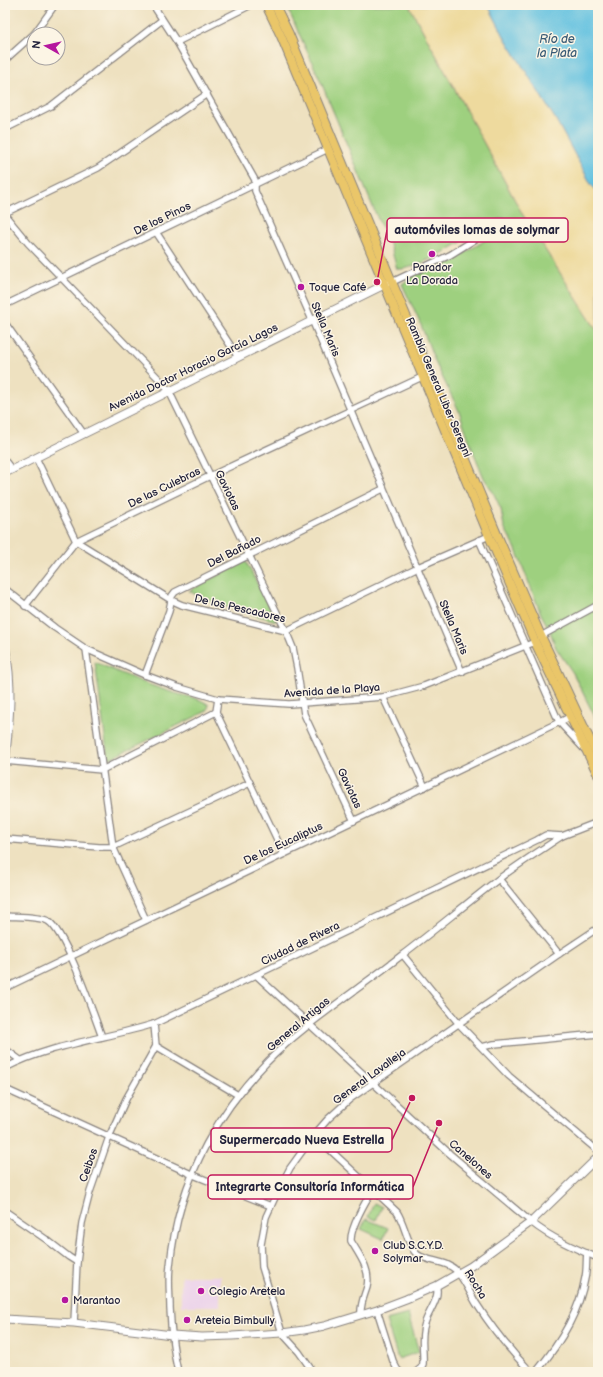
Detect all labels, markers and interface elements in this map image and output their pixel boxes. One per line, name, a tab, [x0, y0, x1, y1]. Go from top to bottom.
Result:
north arrow	[26, 26, 66, 66]
water label: Río de la Plata	[537, 32, 577, 61]
text: N	[30, 40, 44, 50]
street label: De los Pinos	[132, 199, 193, 238]
callout: automóviles lomas de solymar	[387, 218, 568, 242]
text: automóviles lomas de solymar	[394, 223, 560, 238]
marker: Parador La Dorada	[427, 249, 437, 259]
place label: Parador La Dorada	[406, 261, 458, 287]
place label: Toque Café	[309, 281, 367, 294]
marker: Toque Café	[296, 282, 306, 292]
street label: Stella Maris	[308, 300, 343, 359]
street label: Rambla General Liber Seregni	[403, 315, 474, 459]
street label: Avenida Doctor Horacio García Lagos	[106, 320, 280, 414]
street label: De las Culebras	[126, 464, 203, 511]
street label: Gaviotas	[212, 468, 243, 513]
street label: Del Bañado	[205, 532, 263, 571]
street label: De los Pescadores	[193, 592, 287, 625]
street label: Stella Maris	[436, 598, 471, 657]
street label: Avenida de la Playa	[284, 681, 380, 700]
street label: Gaviotas	[335, 766, 365, 811]
street label: De los Eucaliptus	[242, 819, 325, 867]
street label: Ciudad de Rivera	[259, 919, 342, 968]
street label: General Artigas	[264, 994, 333, 1054]
street label: General Lavalleja	[330, 1046, 408, 1107]
callout: Supermercado Nueva Estrella	[211, 1128, 392, 1152]
text: Supermercado Nueva Estrella	[219, 1133, 385, 1148]
street label: Canelones	[446, 1137, 496, 1182]
street label: Ceibos	[77, 1146, 100, 1184]
callout: Integrarte Consultoría Informática	[208, 1175, 413, 1199]
text: Integrarte Consultoría Informática	[216, 1180, 405, 1195]
place label: Club S.C.Y.D. Solymar	[383, 1239, 444, 1265]
marker: Club S.C.Y.D. Solymar	[370, 1246, 380, 1256]
street label: Rocha	[462, 1267, 490, 1301]
place label: Colegio Aretela	[209, 1285, 285, 1298]
marker: Colegio Aretela	[196, 1286, 206, 1296]
place label: Marantao	[73, 1294, 120, 1307]
marker: Marantao	[60, 1295, 70, 1305]
place label: Areteia Bimbully	[195, 1314, 275, 1327]
marker: Areteia Bimbully	[182, 1315, 192, 1325]

